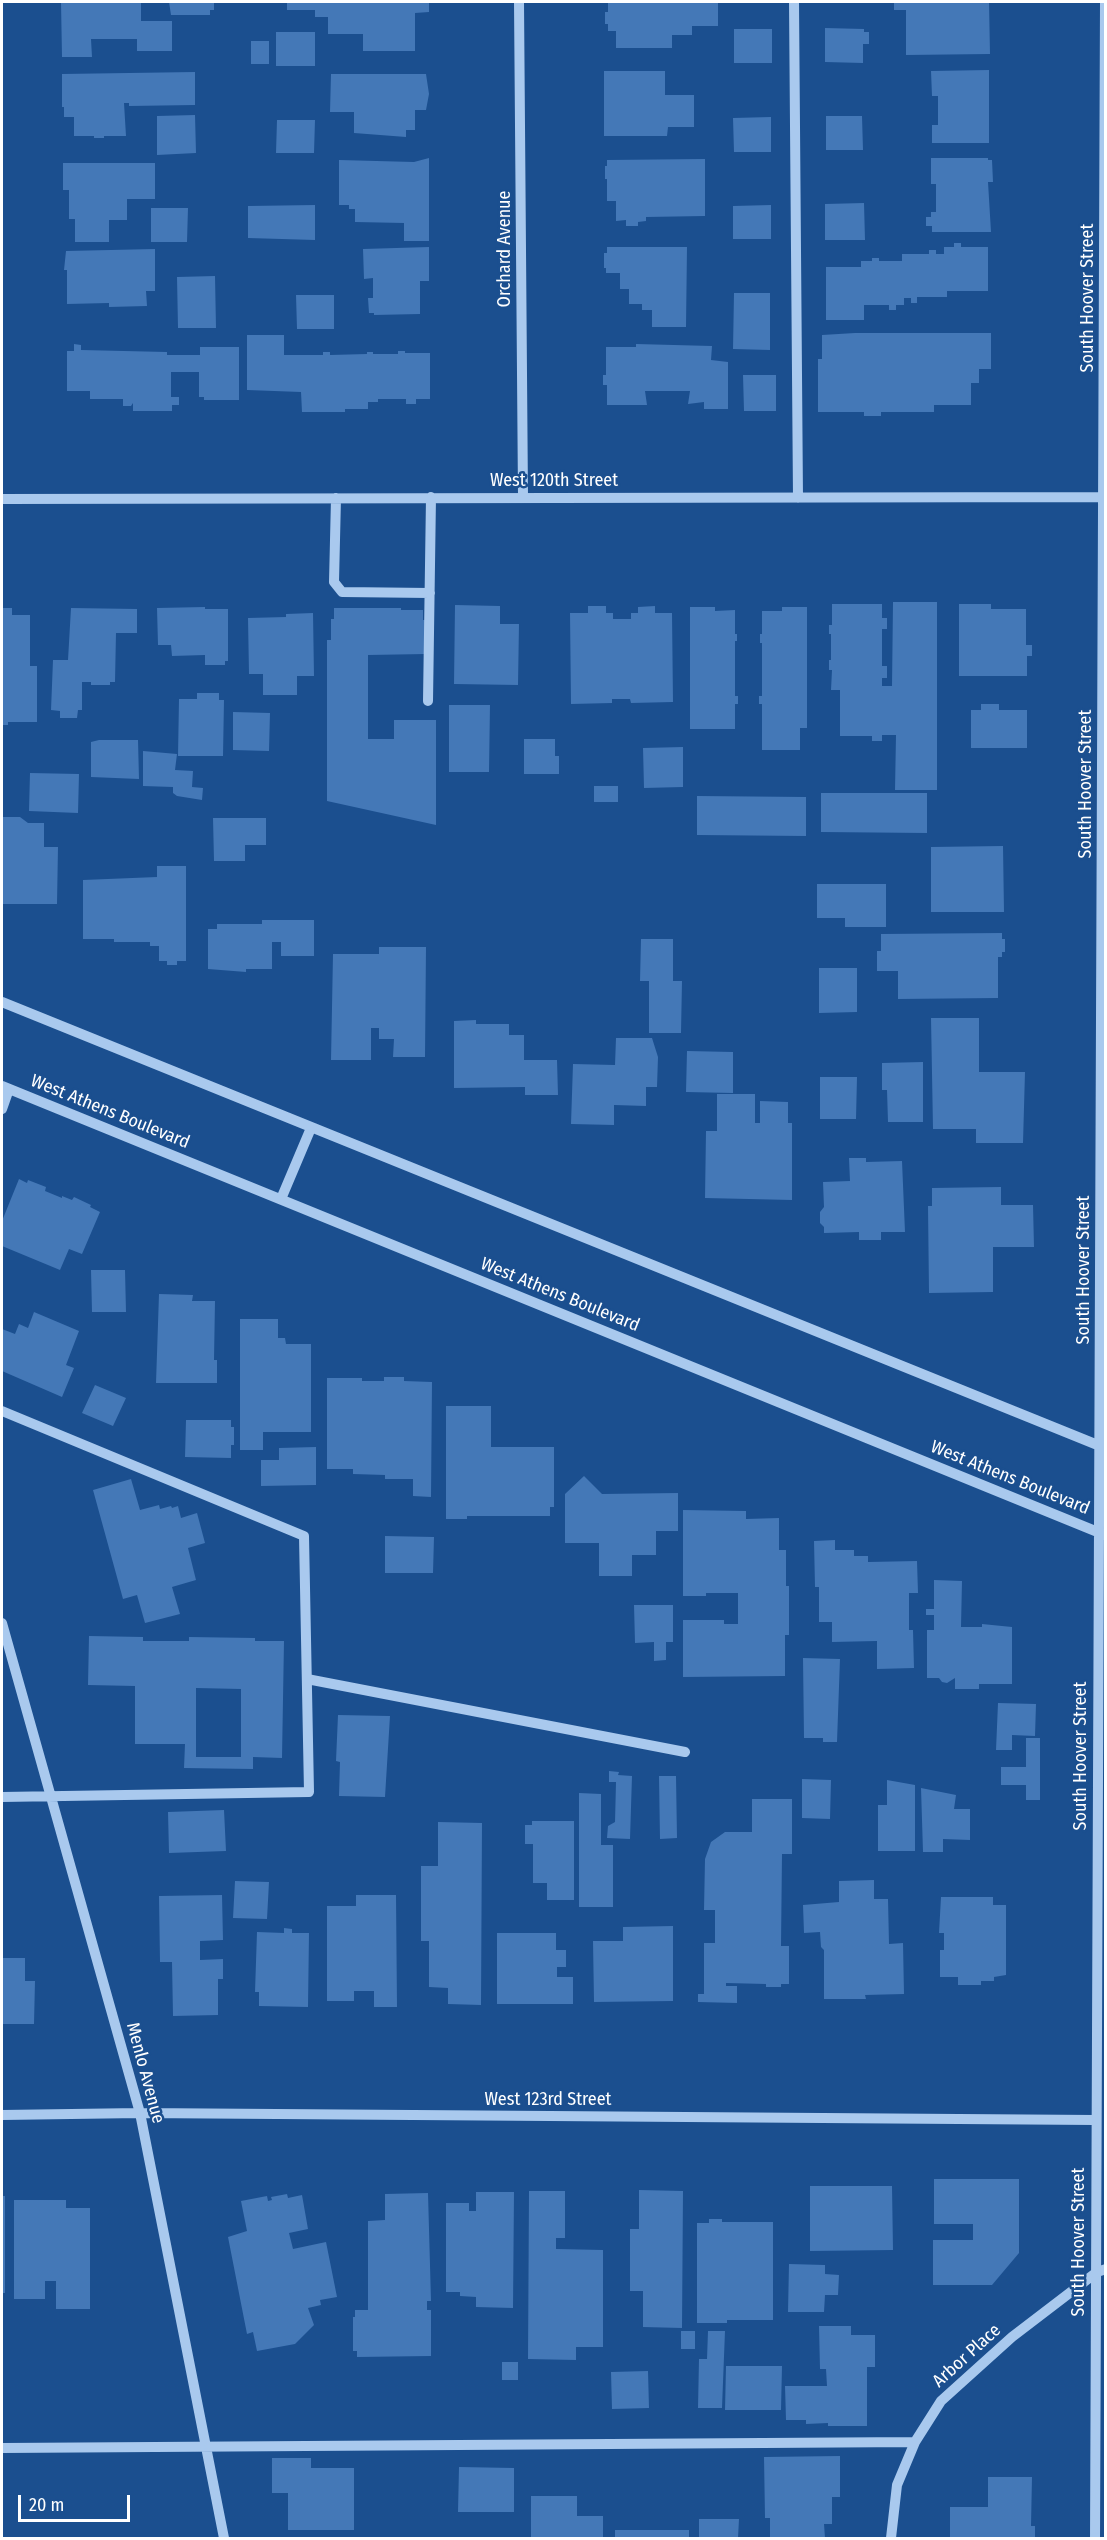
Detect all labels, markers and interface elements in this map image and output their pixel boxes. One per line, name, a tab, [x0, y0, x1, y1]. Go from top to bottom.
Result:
street label: Orchard Avenue	[494, 191, 516, 307]
street label: South Hoover Street	[1077, 224, 1099, 372]
street label: West 120th Street	[490, 470, 618, 492]
street label: South Hoover Street	[1075, 710, 1097, 858]
street label: West Athens Boulevard	[27, 1070, 193, 1154]
street label: South Hoover Street	[1073, 1196, 1095, 1344]
street label: West Athens Boulevard	[477, 1253, 643, 1337]
street label: West Athens Boulevard	[927, 1436, 1093, 1520]
street label: South Hoover Street	[1070, 1682, 1092, 1830]
street label: Menlo Avenue	[121, 2020, 169, 2126]
street label: West 123rd Street	[485, 2089, 611, 2111]
street label: South Hoover Street	[1068, 2168, 1090, 2316]
street label: Arbor Place	[928, 2320, 1006, 2392]
scale bar	[21, 2483, 134, 2521]
text: 20 m	[29, 2494, 64, 2516]

